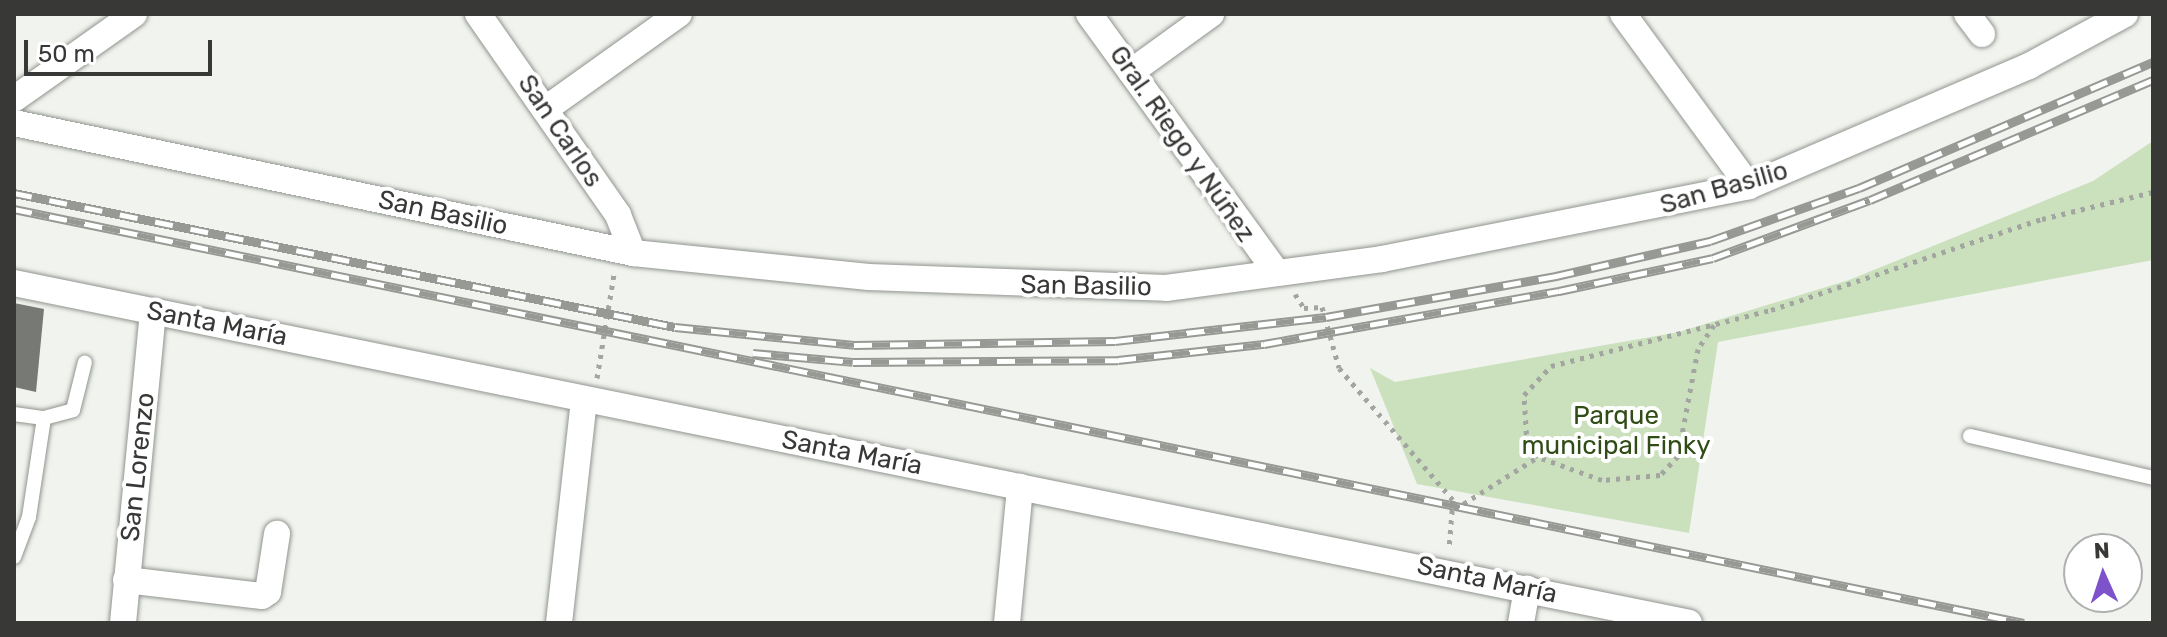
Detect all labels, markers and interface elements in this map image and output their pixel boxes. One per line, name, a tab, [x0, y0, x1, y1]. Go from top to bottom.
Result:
scale bar	[28, 24, 216, 74]
street label: Gral. Riego y Núñez	[1102, 39, 1262, 249]
text: 50 m	[38, 40, 95, 68]
street label: San Carlos	[511, 69, 609, 193]
street label: San Basilio	[1657, 155, 1791, 221]
street label: San Basilio	[375, 184, 511, 242]
street label: San Basilio	[1020, 269, 1152, 303]
street label: Santa María	[144, 295, 290, 353]
street label: San Lorenzo	[115, 391, 161, 543]
park label: Parque municipal Finky	[1522, 400, 1710, 462]
street label: Santa María	[779, 424, 925, 482]
north arrow	[2063, 533, 2143, 613]
text: N	[2093, 537, 2110, 564]
street label: Santa María	[1414, 550, 1560, 610]

